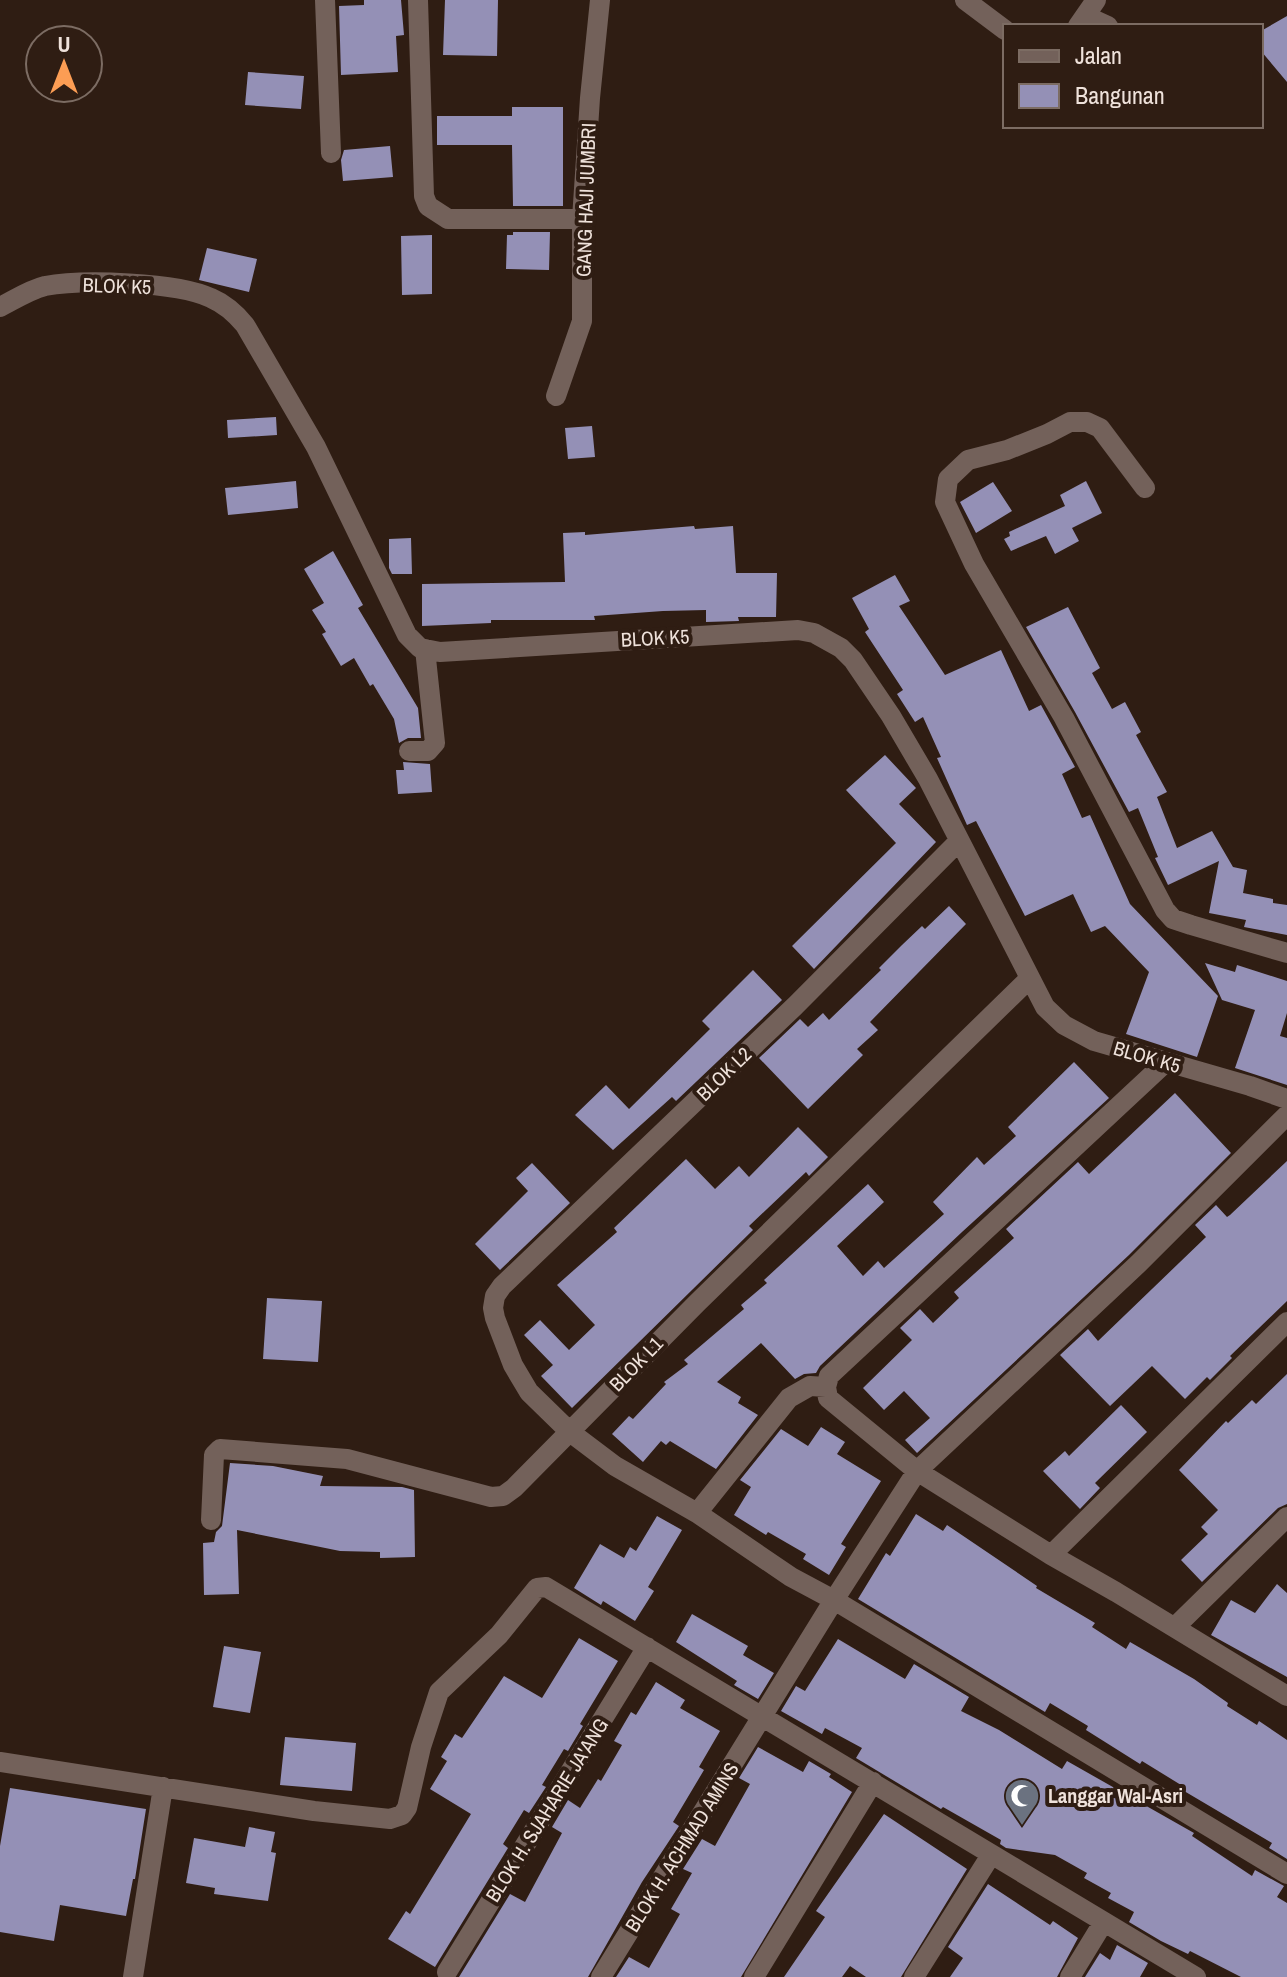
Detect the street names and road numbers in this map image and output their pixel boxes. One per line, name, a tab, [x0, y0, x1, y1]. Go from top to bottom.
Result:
street label: GANG HAJI JUMBRI	[569, 123, 602, 277]
street label: BLOK K5	[82, 271, 152, 300]
street label: BLOK K5	[620, 622, 690, 653]
street label: BLOK K5	[1111, 1034, 1184, 1079]
street label: BLOK L2	[690, 1041, 757, 1106]
street label: BLOK L1	[603, 1330, 668, 1397]
street label: BLOK H. SJAHARIE JA'ANG	[479, 1713, 614, 1907]
street label: BLOK H. ACHMAD AMINS	[618, 1757, 745, 1937]

